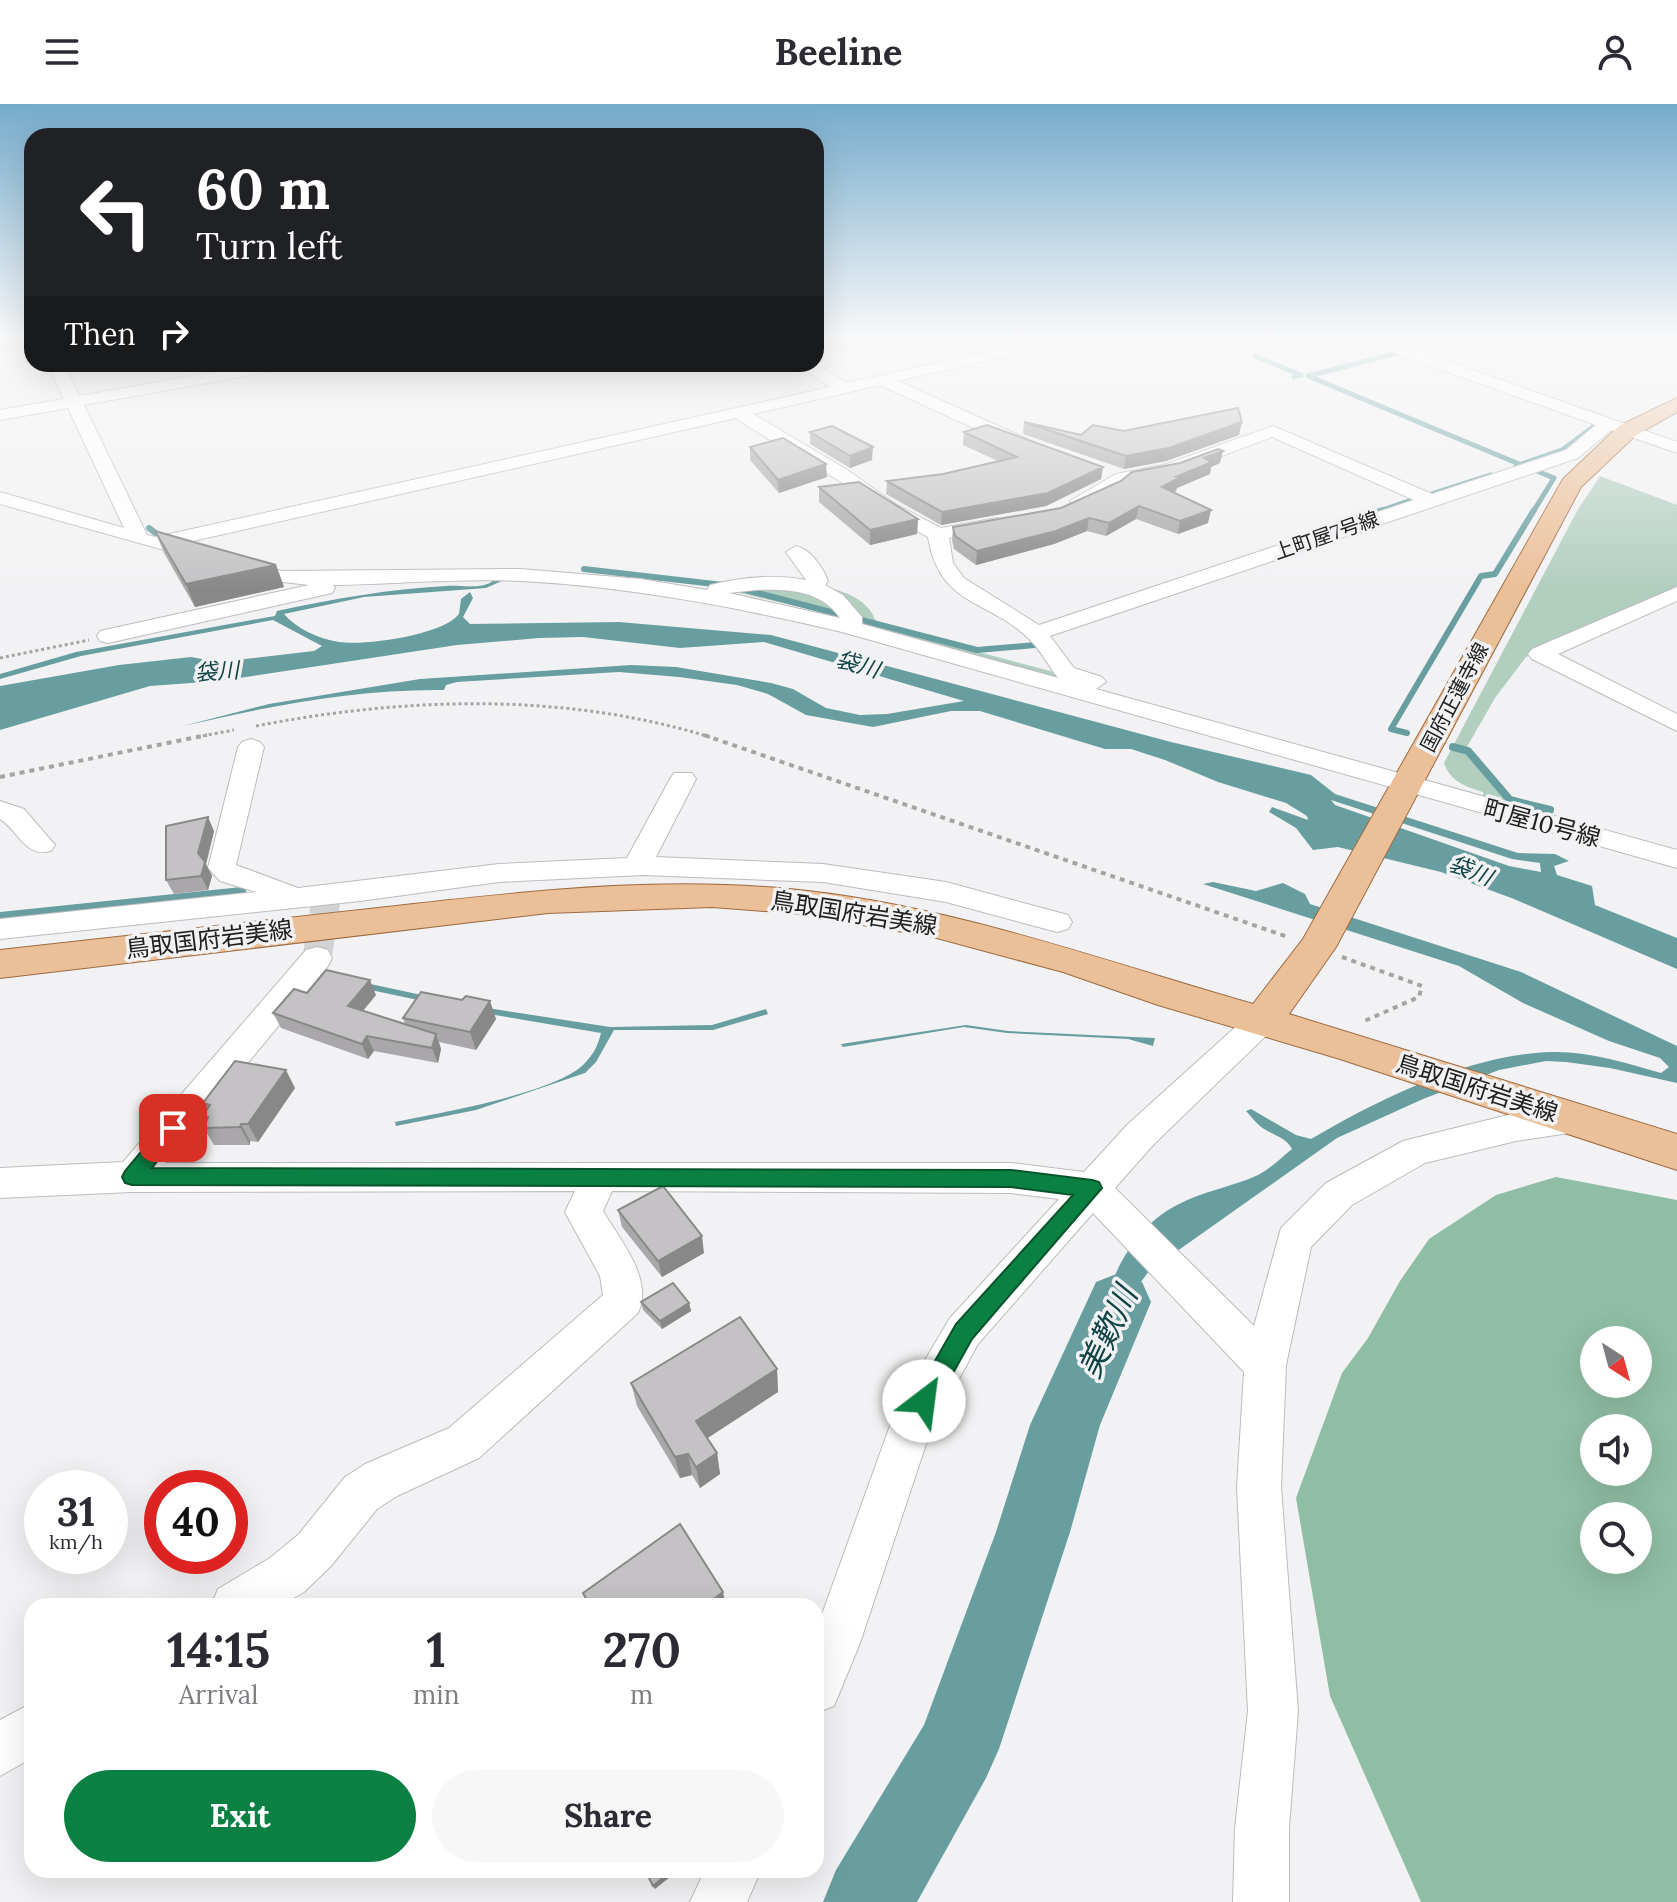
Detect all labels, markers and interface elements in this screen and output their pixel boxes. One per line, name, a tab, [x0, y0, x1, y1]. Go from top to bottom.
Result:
text: Beeline	[775, 29, 902, 75]
icon: menu	[40, 30, 84, 74]
icon: person	[1593, 30, 1637, 74]
text: 60 m	[196, 153, 330, 224]
icon: left	[64, 160, 168, 264]
text: Turn left	[196, 223, 343, 269]
icon: right	[152, 312, 196, 356]
text: Then	[64, 315, 136, 353]
street label: 上町屋7号線	[1270, 505, 1382, 565]
street label: 国府正蓮寺線	[1415, 638, 1493, 756]
water label: 袋川	[833, 644, 885, 684]
water label: 袋川	[194, 655, 242, 687]
street label: 町屋10号線	[1480, 793, 1604, 853]
water label: 袋川	[1445, 849, 1498, 892]
street label: 鳥取国府岩美線	[769, 885, 939, 941]
street label: 鳥取国府岩美線	[124, 913, 294, 965]
street label: 鳥取国府岩美線	[1392, 1047, 1562, 1129]
pin	[139, 1094, 207, 1162]
icon: arrive	[151, 1106, 195, 1150]
water label: 美歎川	[1068, 1277, 1147, 1384]
north arrow	[1580, 1326, 1652, 1398]
map controls	[1580, 1326, 1652, 1574]
position arrow	[882, 1359, 966, 1443]
button: sound	[1580, 1414, 1652, 1486]
speed limit sign: 40	[144, 1470, 248, 1574]
text: 31	[57, 1486, 95, 1537]
button: search	[1580, 1502, 1652, 1574]
text: km/h	[49, 1529, 103, 1554]
text: 14:15	[167, 1619, 270, 1680]
text: 1	[427, 1619, 446, 1680]
text: 270	[602, 1619, 681, 1680]
text: Arrival	[179, 1678, 258, 1711]
text: min	[413, 1678, 459, 1711]
text: m	[630, 1678, 653, 1711]
button: Exit	[64, 1770, 416, 1862]
button: Share	[432, 1770, 784, 1862]

